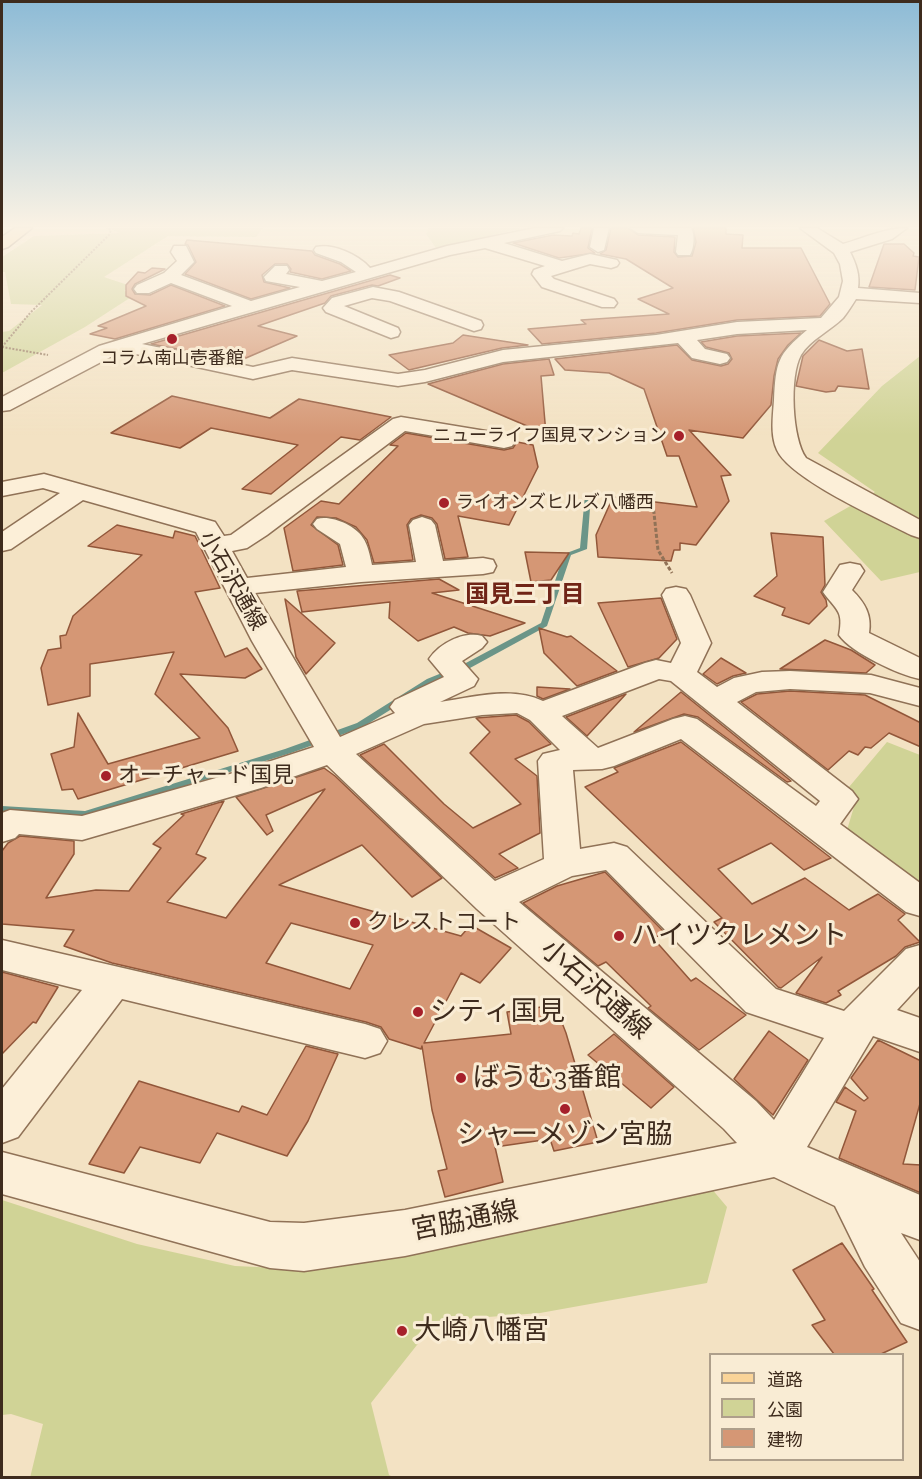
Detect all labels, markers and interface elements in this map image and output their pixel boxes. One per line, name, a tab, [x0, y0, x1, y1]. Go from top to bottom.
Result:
marker: コラム南山壱番館	[165, 332, 179, 346]
place label: コラム南山壱番館	[100, 348, 244, 370]
place label: ニューライフ国見マンション	[433, 425, 667, 447]
marker: ニューライフ国見マンション	[672, 429, 686, 443]
place label: ライオンズヒルズ八幡西	[456, 492, 654, 514]
marker: ライオンズヒルズ八幡西	[437, 496, 451, 510]
street label: 小石沢通線	[193, 527, 271, 635]
district label: 国見三丁目	[465, 581, 585, 609]
place label: オーチャード国見	[118, 763, 294, 789]
marker: オーチャード国見	[99, 769, 113, 783]
place label: クレストコート	[367, 910, 521, 936]
marker: クレストコート	[348, 916, 362, 930]
place label: ハイツクレメント	[631, 920, 847, 952]
marker: ハイツクレメント	[612, 929, 626, 943]
street label: 小石沢通線	[533, 933, 657, 1047]
place label: シティ国見	[430, 996, 565, 1028]
marker: シティ国見	[411, 1005, 425, 1019]
place label: ばうむ3番館	[473, 1062, 621, 1094]
marker: ばうむ3番館	[454, 1071, 468, 1085]
marker: シャーメゾン宮脇	[558, 1102, 572, 1116]
place label: シャーメゾン宮脇	[457, 1119, 673, 1151]
street label: 宮脇通線	[409, 1195, 521, 1247]
place label: 大崎八幡宮	[414, 1315, 549, 1347]
marker: 大崎八幡宮	[395, 1324, 409, 1338]
legend	[709, 1353, 904, 1461]
text: 道路	[767, 1369, 803, 1391]
text: 公園	[767, 1399, 803, 1421]
text: 建物	[767, 1429, 803, 1451]

